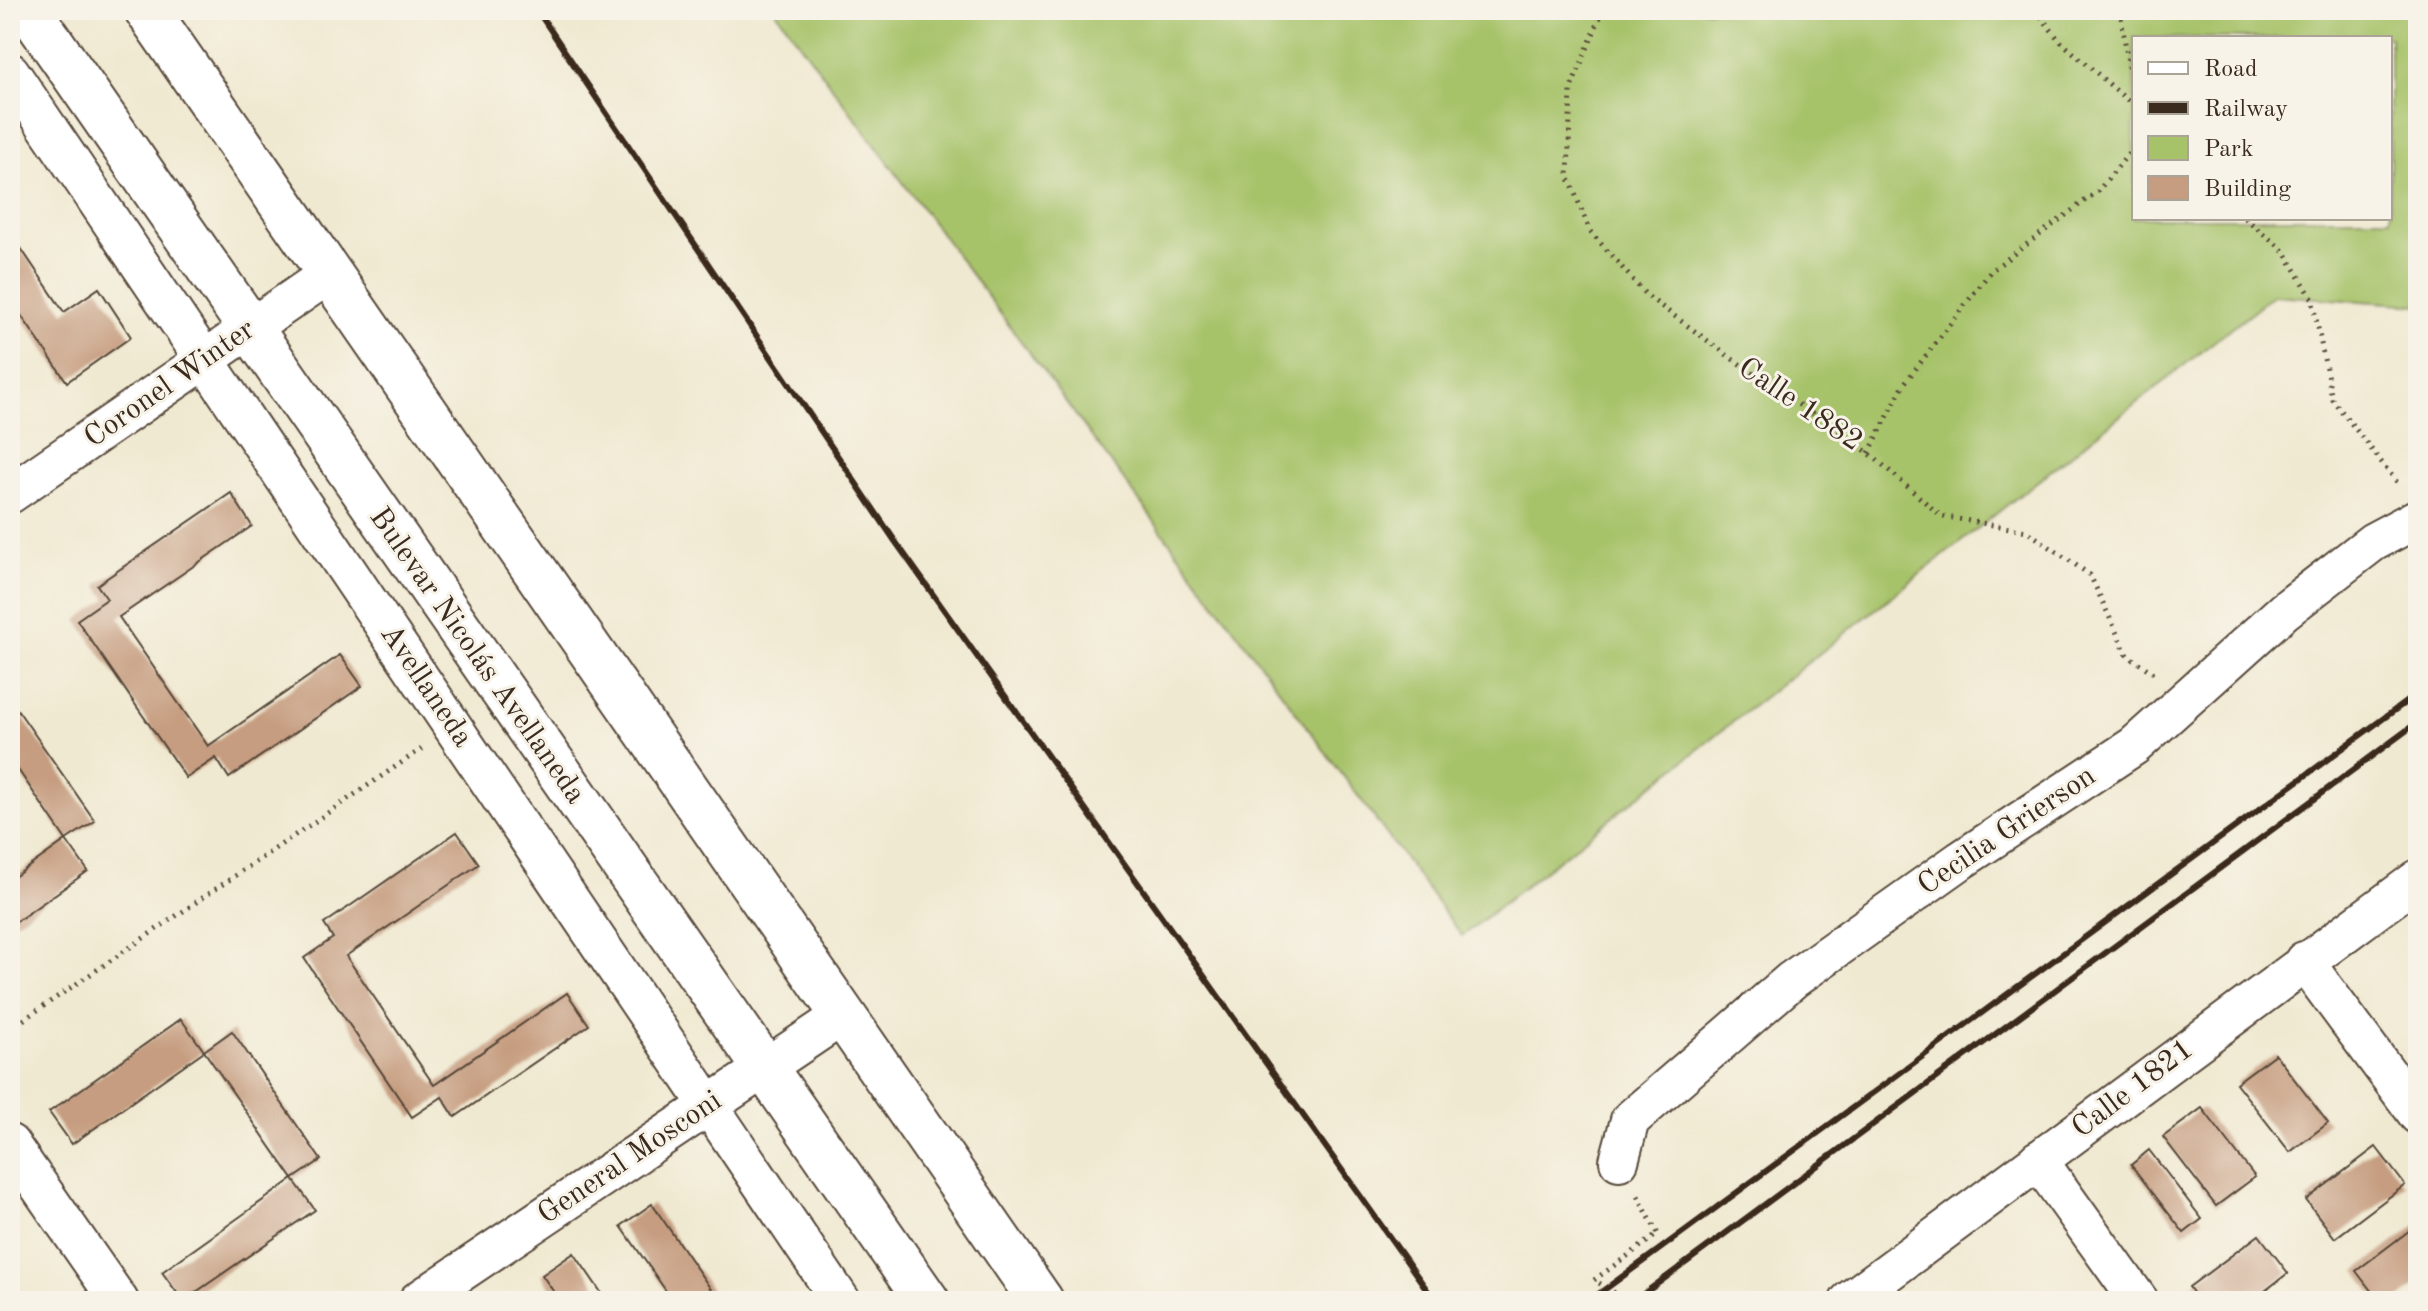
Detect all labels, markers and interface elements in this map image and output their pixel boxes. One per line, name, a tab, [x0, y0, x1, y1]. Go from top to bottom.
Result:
legend	[2132, 36, 2392, 220]
text: Road	[2204, 58, 2257, 82]
text: Railway	[2204, 98, 2288, 122]
text: Park	[2204, 138, 2253, 162]
text: Building	[2204, 178, 2291, 202]
street label: Coronel Winter	[79, 314, 261, 454]
street label: Calle 1882	[1732, 353, 1868, 457]
street label: Bulevar Nicolás Avellaneda	[361, 501, 593, 811]
street label: Avellaneda	[372, 618, 480, 754]
street label: Cecilia Grierson	[1913, 761, 2101, 901]
street label: Calle 1821	[2067, 1034, 2199, 1144]
street label: General Mosconi	[533, 1086, 727, 1230]

